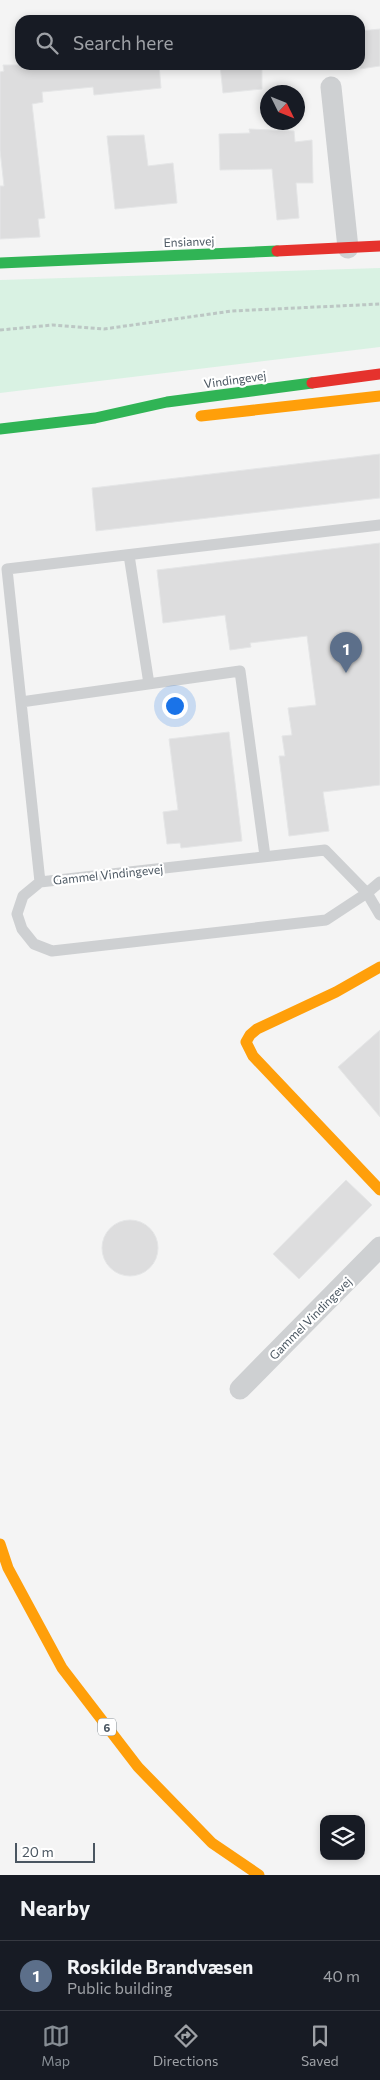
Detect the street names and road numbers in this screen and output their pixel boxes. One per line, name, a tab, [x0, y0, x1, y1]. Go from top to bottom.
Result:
street label: Ensianvej	[163, 233, 215, 249]
street label: Vindingevej	[203, 368, 267, 390]
street label: Gammel Vindingevej	[52, 861, 164, 887]
street label: Gammel Vindingevej	[266, 1274, 354, 1362]
road number: 6	[98, 1718, 116, 1735]

